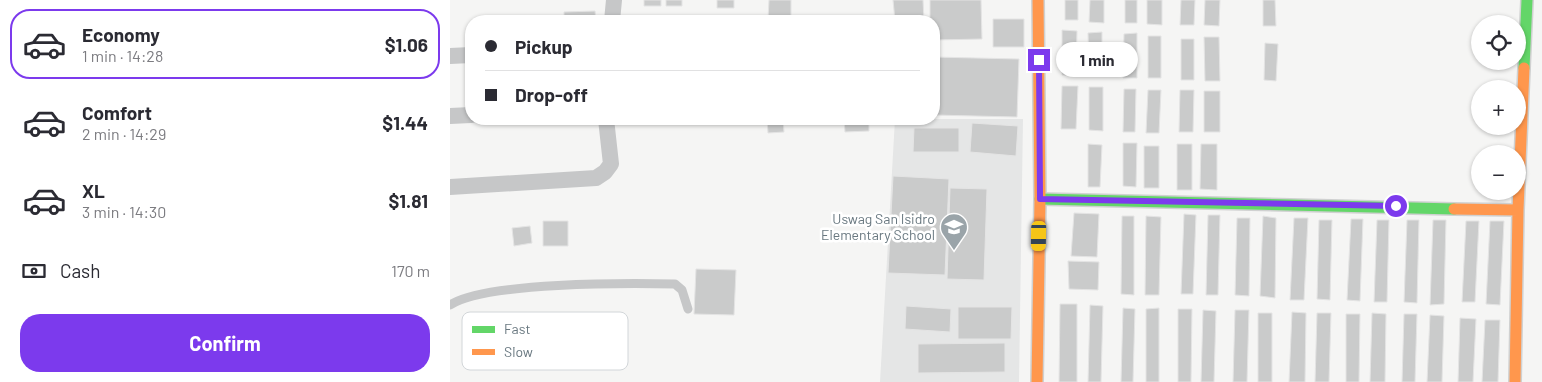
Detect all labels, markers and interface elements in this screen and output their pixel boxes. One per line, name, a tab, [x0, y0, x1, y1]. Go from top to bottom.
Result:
map controls	[1471, 15, 1526, 200]
button: locate	[1471, 15, 1526, 70]
icon: car	[22, 22, 67, 67]
text: Economy	[82, 23, 160, 46]
text: $1.06	[385, 33, 428, 56]
text: Pickup	[515, 35, 573, 58]
callout: 1 min	[1056, 42, 1139, 78]
text: 1 min · 14:28	[82, 46, 163, 65]
route end	[1028, 49, 1050, 71]
text: 1 min	[1079, 50, 1115, 69]
button: +	[1471, 80, 1526, 135]
text: Drop-off	[515, 83, 588, 106]
icon: car	[22, 100, 67, 145]
text: Comfort	[82, 101, 152, 124]
text: $1.44	[382, 111, 428, 134]
text: 2 min · 14:29	[82, 124, 166, 143]
button: −	[1471, 145, 1526, 200]
icon: car	[22, 178, 67, 223]
text: XL	[82, 179, 105, 202]
text: $1.81	[388, 189, 428, 212]
route start	[1385, 195, 1407, 217]
text: 3 min · 14:30	[82, 202, 166, 221]
place label: Uswag San Isidro Elementary School	[821, 210, 935, 243]
school or university icon: Uswag San Isidro Elementary School	[939, 212, 969, 251]
car	[1031, 221, 1046, 251]
icon: cash	[20, 257, 48, 285]
text: Cash	[60, 259, 101, 282]
text: 170 m	[391, 261, 430, 280]
legend	[462, 312, 628, 370]
button: Confirm	[20, 314, 430, 372]
text: Fast	[504, 320, 530, 337]
text: Slow	[504, 343, 533, 360]

